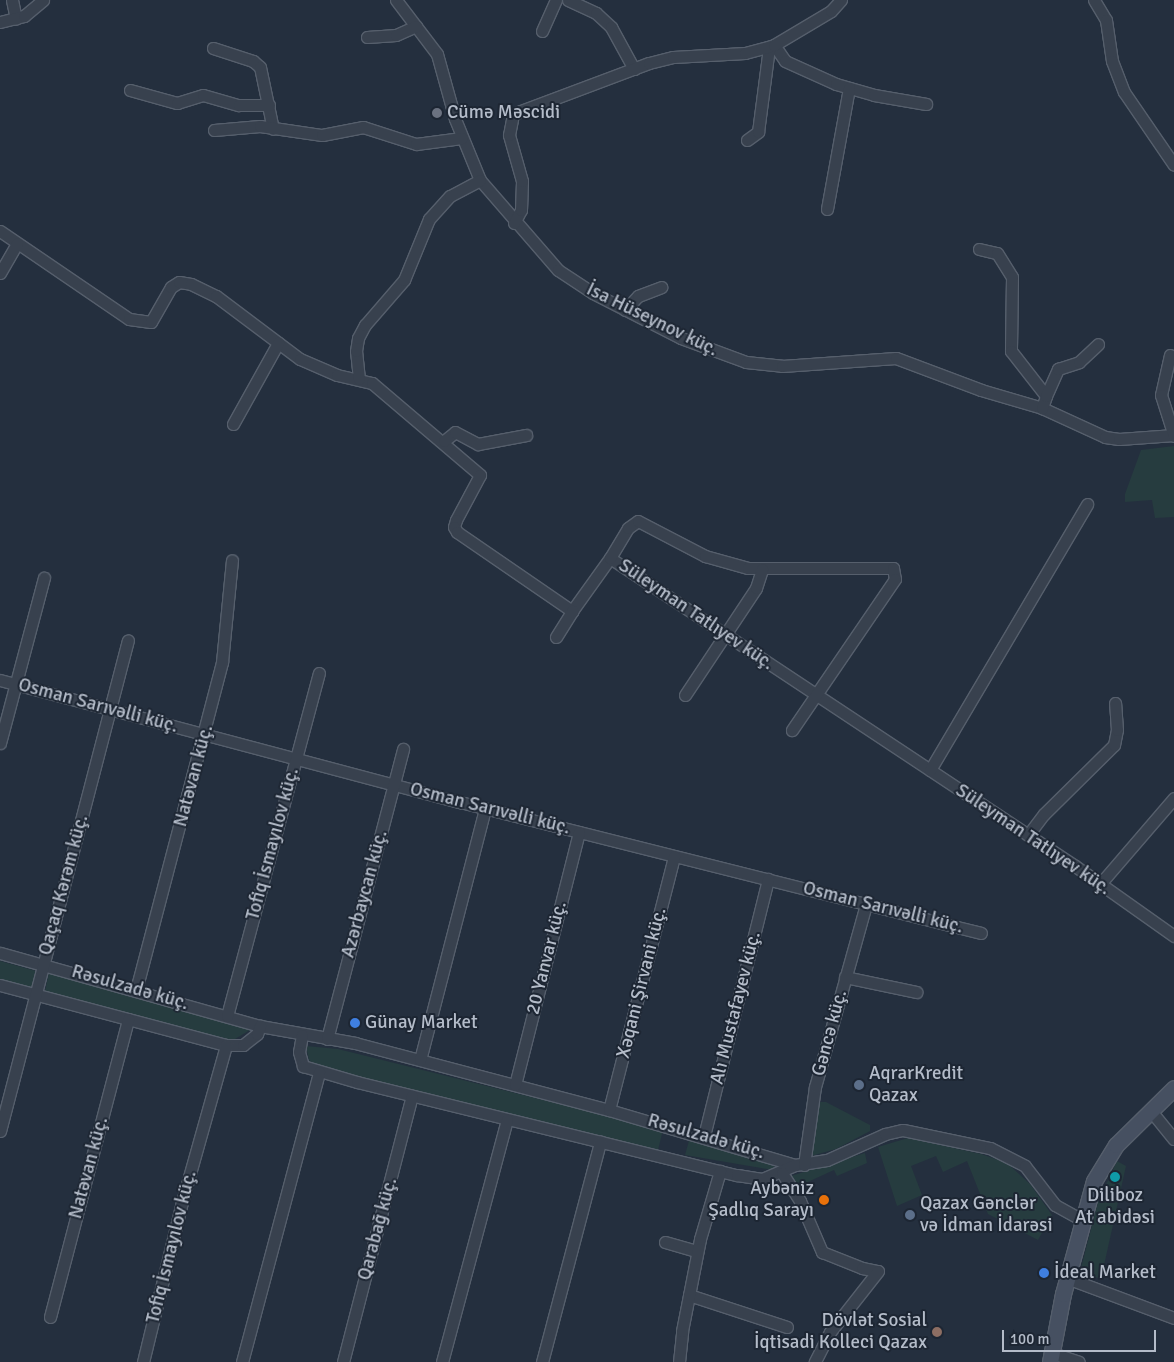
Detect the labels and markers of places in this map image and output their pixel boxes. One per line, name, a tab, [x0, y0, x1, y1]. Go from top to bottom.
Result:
place label: Cümə Məscidi	[447, 102, 560, 124]
marker: Cümə Məscidi	[431, 107, 443, 119]
place label: Günay Market	[365, 1012, 478, 1034]
marker: Günay Market	[349, 1017, 361, 1029]
place label: AqrarKredit Qazax	[869, 1063, 963, 1107]
marker: AqrarKredit Qazax	[853, 1079, 865, 1091]
marker: Diliboz At abidəsi	[1109, 1171, 1121, 1183]
place label: Aybəniz Şadlıq Sarayı	[708, 1178, 814, 1222]
place label: Diliboz At abidəsi	[1075, 1185, 1155, 1229]
place label: Qazax Gənclər və İdman İdarəsi	[920, 1193, 1053, 1237]
marker: Aybəniz Şadlıq Sarayı	[818, 1194, 830, 1206]
marker: Qazax Gənclər və İdman İdarəsi	[904, 1209, 916, 1221]
place label: İdeal Market	[1054, 1262, 1156, 1284]
marker: İdeal Market	[1038, 1267, 1050, 1279]
place label: Dövlət Sosial İqtisadi Kolleci Qazax	[754, 1310, 927, 1354]
marker: Dövlət Sosial İqtisadi Kolleci Qazax	[931, 1326, 943, 1338]

